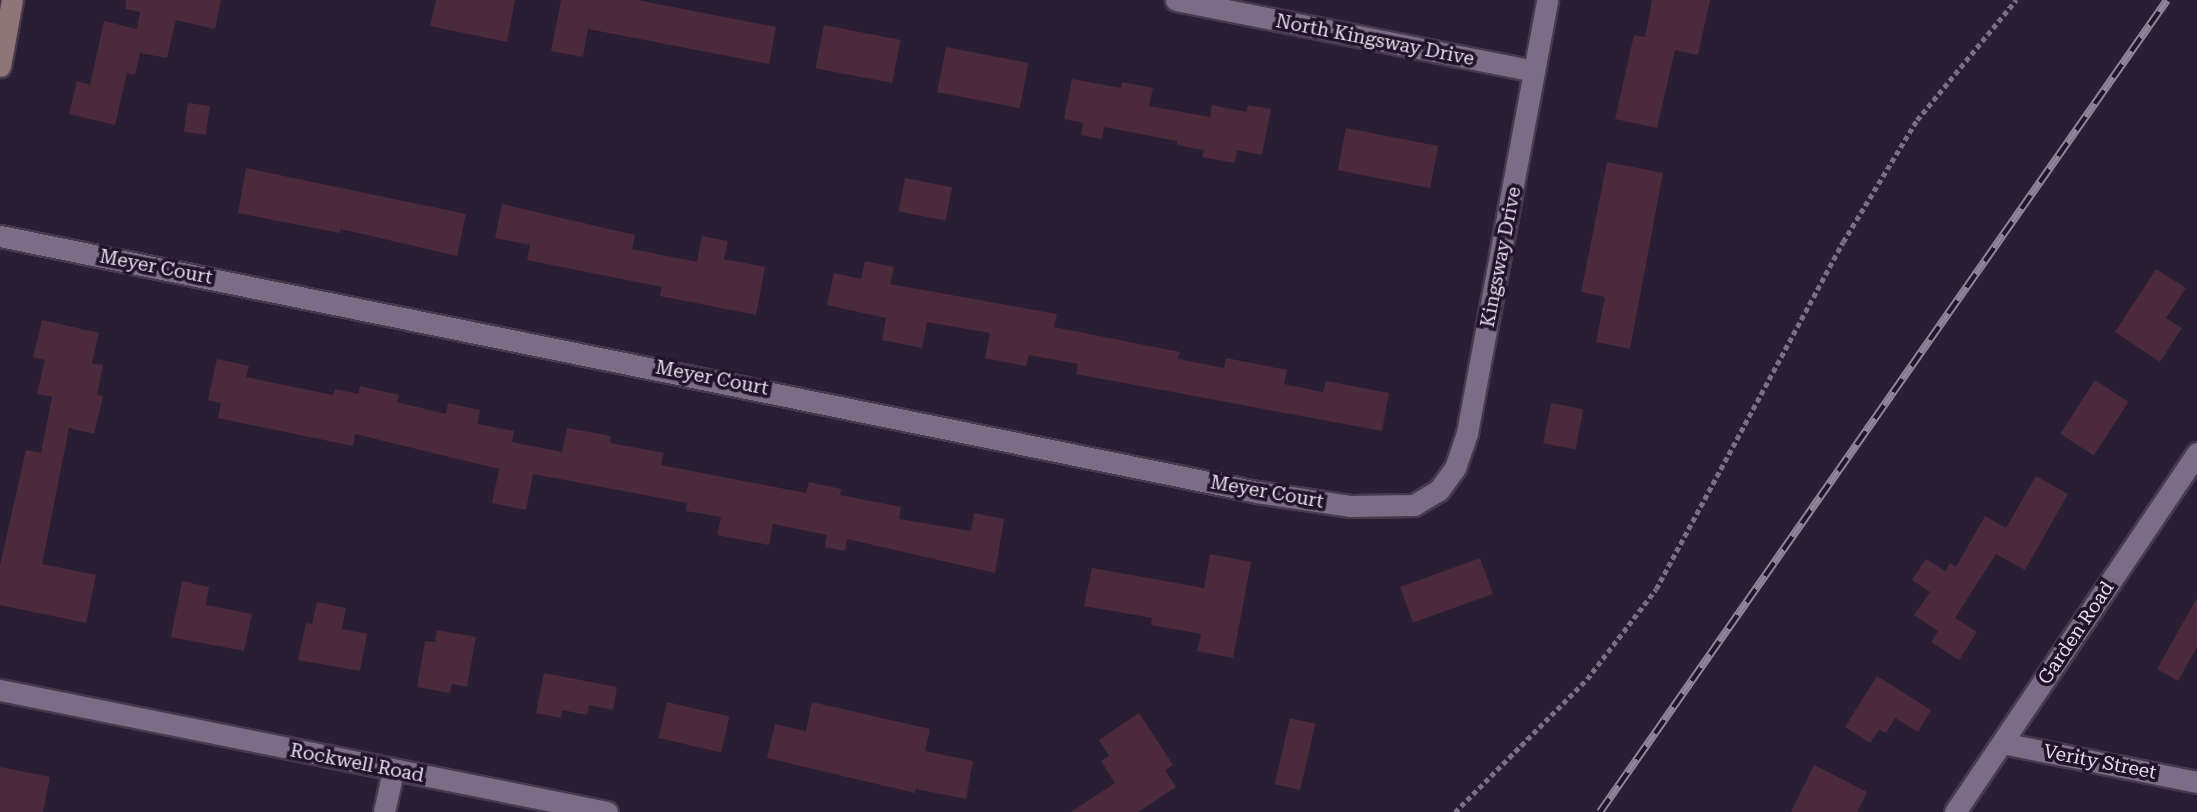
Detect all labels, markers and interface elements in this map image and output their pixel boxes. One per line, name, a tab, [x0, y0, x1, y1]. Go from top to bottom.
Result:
street label: North Kingsway Drive	[1274, 10, 1476, 70]
street label: Kingsway Drive	[1476, 185, 1526, 329]
street label: Meyer Court	[98, 245, 214, 289]
street label: Meyer Court	[654, 356, 770, 400]
street label: Meyer Court	[1209, 471, 1325, 513]
street label: Garden Road	[2033, 577, 2119, 689]
street label: Rockwell Road	[288, 739, 426, 787]
street label: Verity Street	[2042, 740, 2158, 784]

